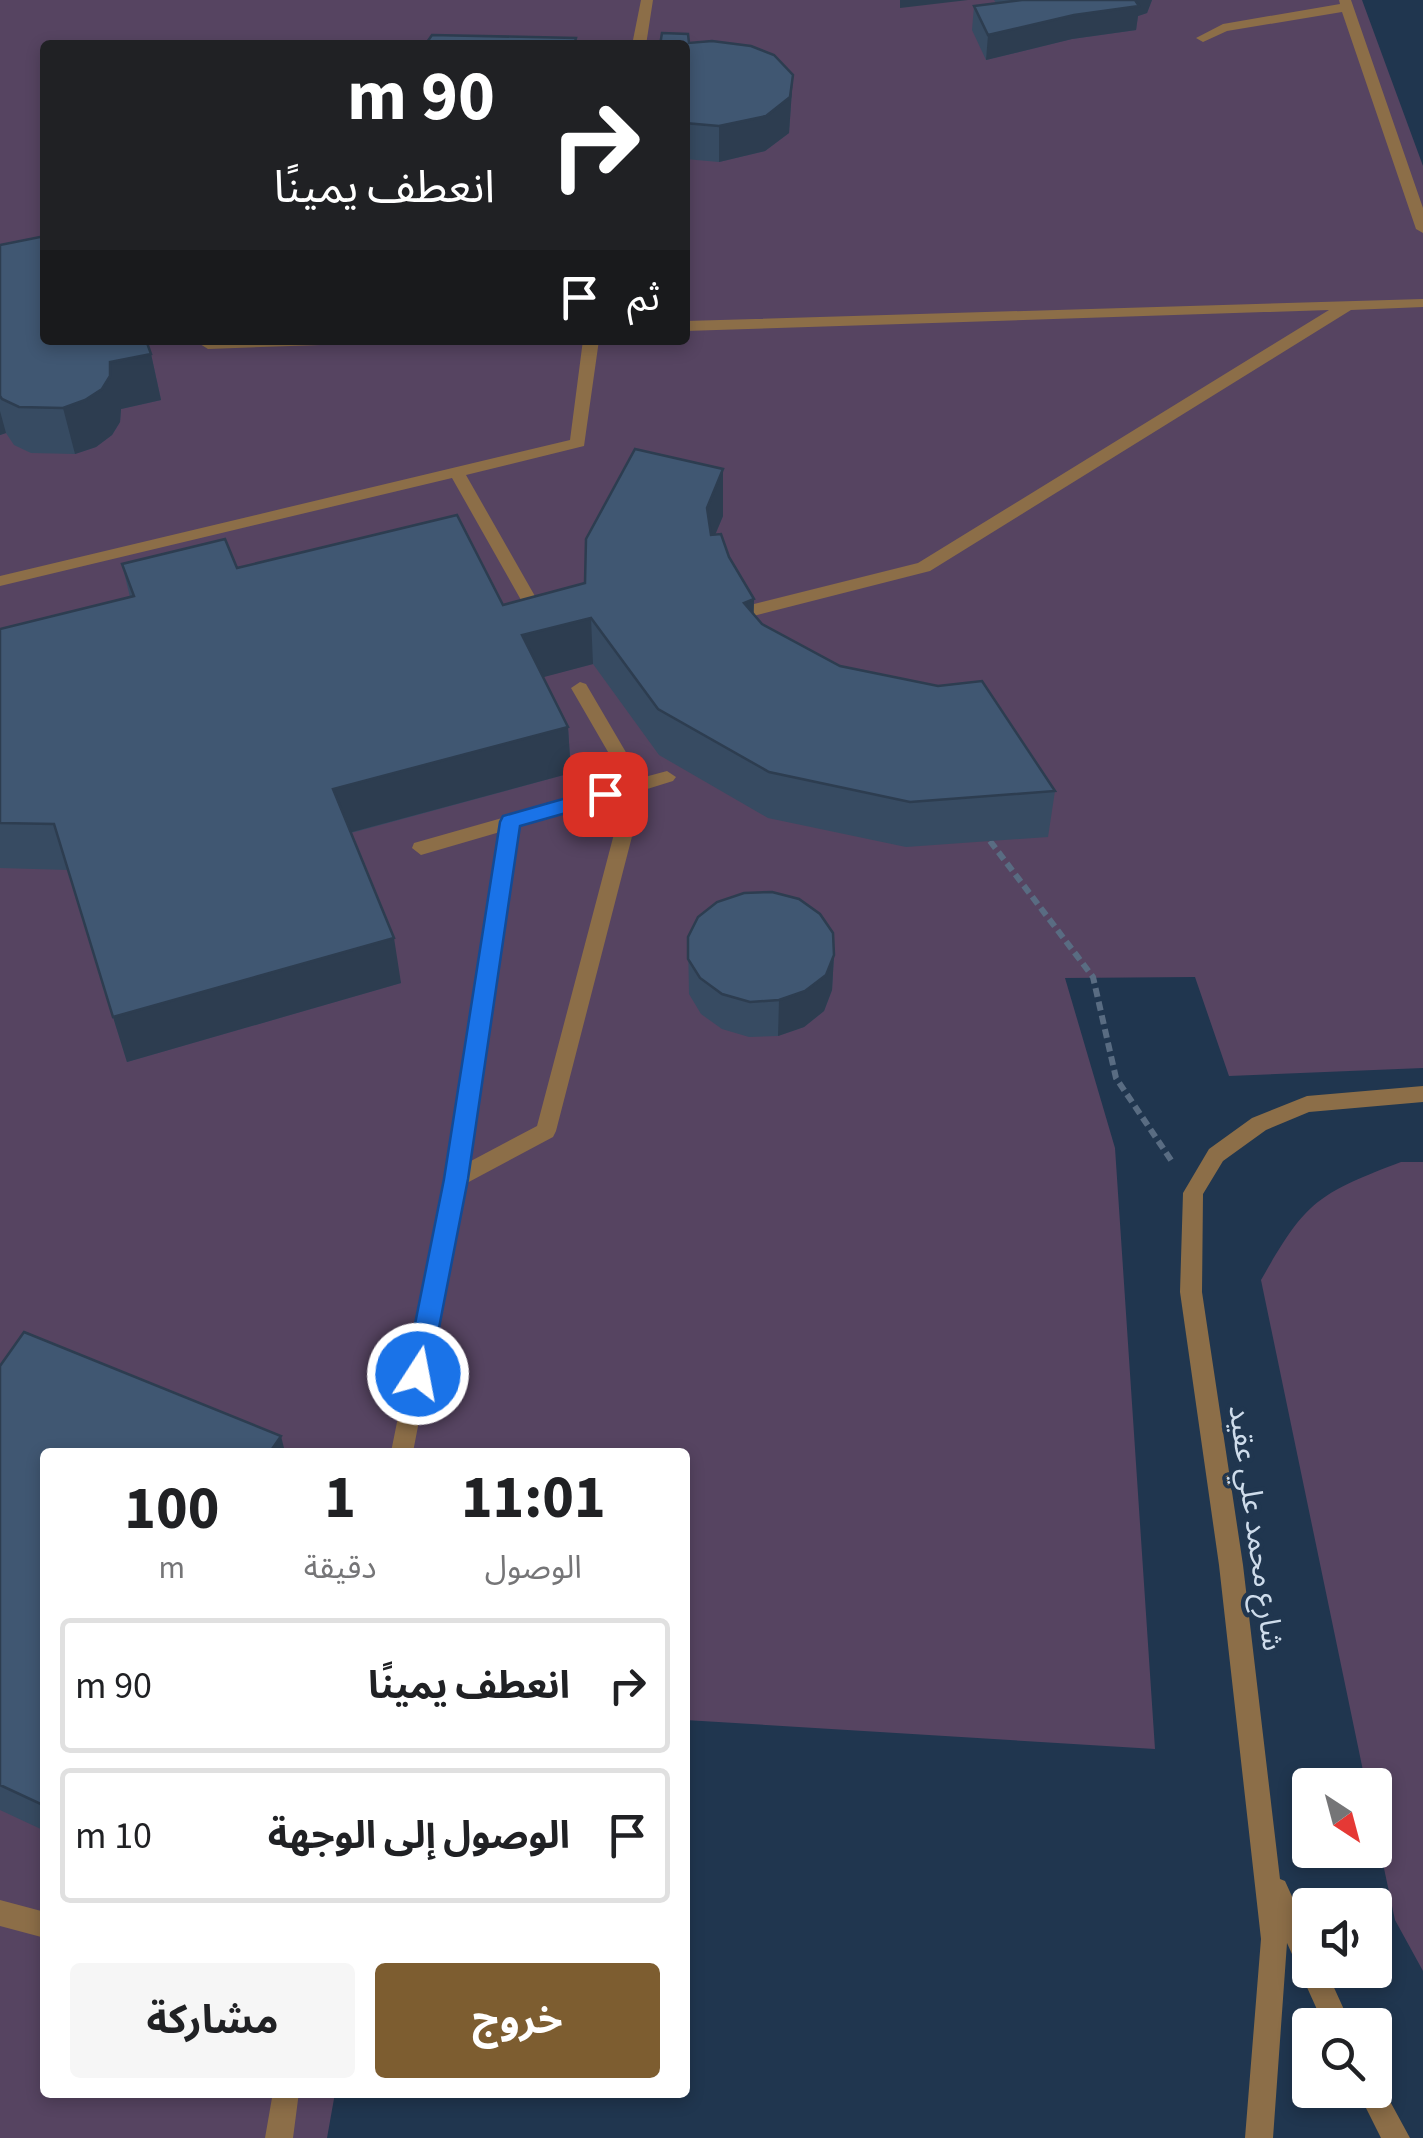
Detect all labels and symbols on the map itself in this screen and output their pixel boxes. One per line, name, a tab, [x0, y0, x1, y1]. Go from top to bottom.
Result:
pin	[563, 752, 648, 837]
position arrow	[366, 1322, 470, 1426]
street label: شارع محمد علي عقيد	[1217, 1402, 1295, 1654]
north arrow	[1292, 1768, 1392, 1868]

